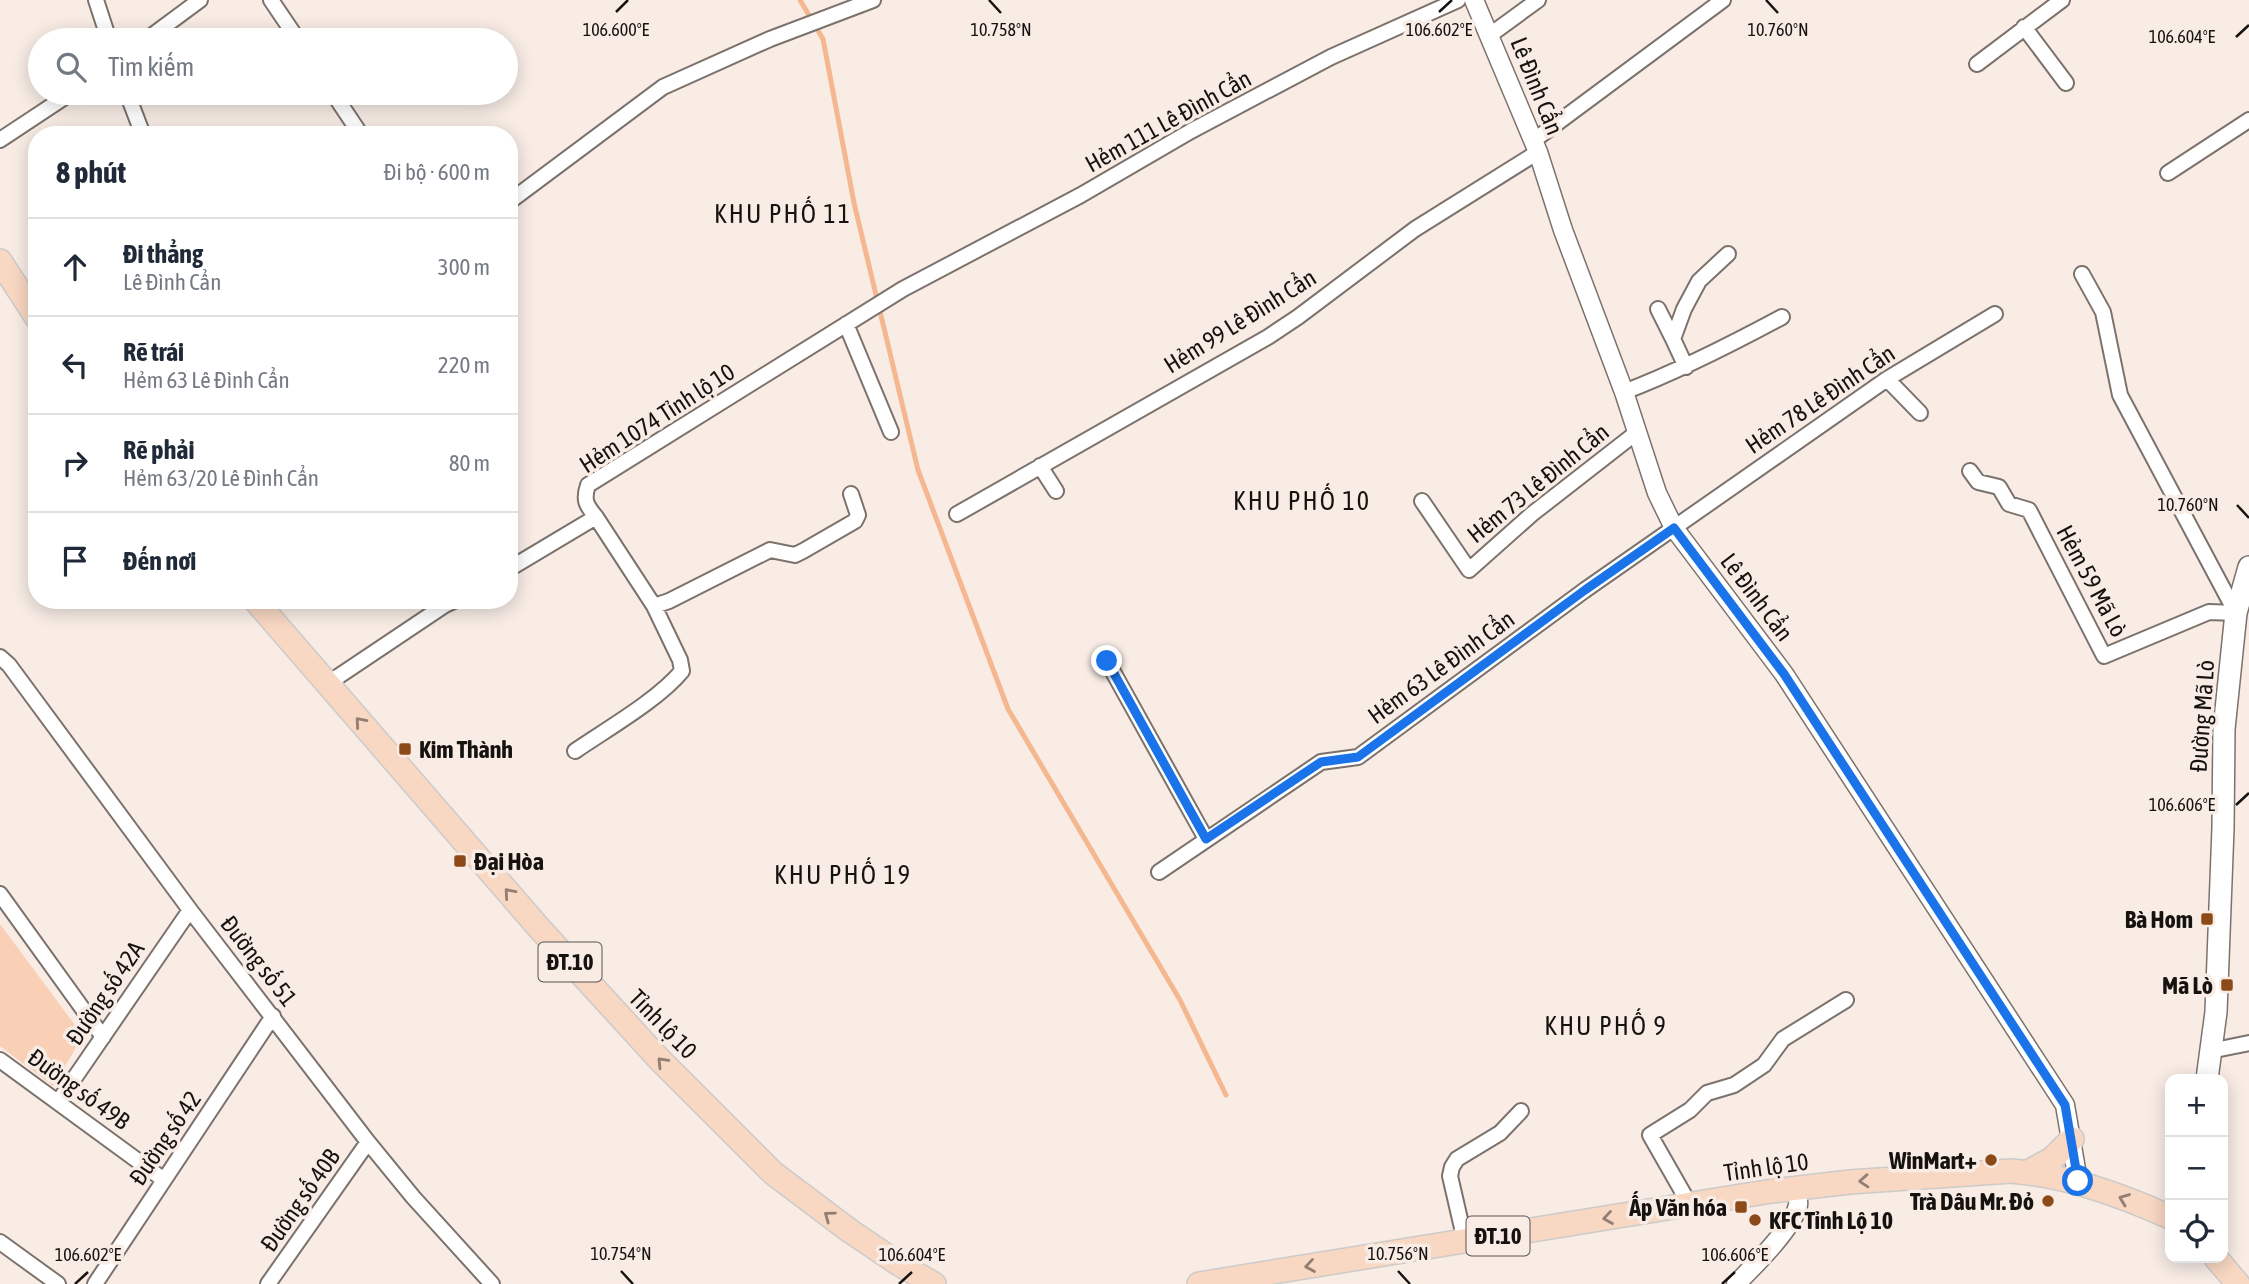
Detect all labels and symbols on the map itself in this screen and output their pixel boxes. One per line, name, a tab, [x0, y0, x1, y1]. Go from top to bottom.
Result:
text: 106.600°E	[583, 19, 650, 40]
text: 10.758°N	[970, 19, 1032, 40]
text: 106.602°E	[1406, 19, 1473, 40]
text: 10.760°N	[1747, 19, 1809, 40]
text: 106.604°E	[2149, 26, 2216, 47]
street label: Lê Đình Cẩn	[1505, 33, 1571, 139]
street label: Hẻm 111 Lê Đình Cẩn	[1080, 63, 1256, 178]
district label: KHU PHỐ 11	[714, 196, 852, 229]
street label: Hẻm 99 Lê Đình Cẩn	[1158, 262, 1321, 379]
street label: Hẻm 78 Lê Đình Cẩn	[1739, 338, 1900, 459]
street label: Hẻm 1074 Tỉnh lộ 10	[574, 358, 740, 478]
street label: Hẻm 73 Lê Đình Cẩn	[1461, 416, 1614, 548]
district label: KHU PHỐ 10	[1233, 483, 1371, 516]
text: 10.760°N	[2157, 494, 2219, 515]
street label: Hẻm 59 Mã Lò	[2051, 521, 2133, 641]
street label: Lê Đình Cẩn	[1715, 547, 1800, 646]
street label: Hẻm 63 Lê Đình Cẩn	[1362, 603, 1519, 729]
route end	[1091, 645, 1122, 676]
street label: Đường Mã Lò	[2185, 659, 2219, 773]
one-way arrow	[356, 717, 368, 730]
place label: Kim Thành	[419, 736, 513, 763]
marker: Kim Thành	[397, 741, 413, 757]
text: 106.606°E	[2149, 794, 2216, 815]
place label: Đại Hòa	[474, 848, 544, 875]
marker: Đại Hòa	[452, 853, 468, 869]
district label: KHU PHỐ 19	[774, 857, 912, 890]
one-way arrow	[505, 888, 517, 901]
place label: Bà Hom	[2125, 906, 2193, 933]
street label: Đường số 51	[215, 910, 303, 1012]
marker: Bà Hom	[2199, 911, 2215, 927]
street label: Đường số 42A	[61, 936, 150, 1050]
road number: ĐT.10	[538, 942, 602, 981]
place label: Mã Lò	[2162, 972, 2213, 999]
marker: Mã Lò	[2219, 977, 2235, 993]
street label: Tỉnh lộ 10	[624, 984, 702, 1064]
district label: KHU PHỐ 9	[1544, 1008, 1668, 1041]
street label: Đường số 49B	[23, 1043, 135, 1135]
one-way arrow	[657, 1057, 670, 1070]
street label: Đường số 42	[124, 1086, 206, 1190]
street label: Đường số 40B	[255, 1143, 345, 1256]
place label: WinMart+	[1888, 1147, 1977, 1174]
street label: Tỉnh lộ 10	[1722, 1148, 1810, 1186]
marker: WinMart+	[1983, 1152, 1999, 1168]
route start	[2062, 1165, 2093, 1196]
one-way arrow	[1859, 1173, 1870, 1188]
place label: Trà Dâu Mr. Đỏ	[1910, 1188, 2034, 1215]
place label: Ấp Văn hóa	[1628, 1191, 1727, 1221]
marker: Trà Dâu Mr. Đỏ	[2040, 1193, 2056, 1209]
one-way arrow	[2119, 1194, 2131, 1208]
marker: Ấp Văn hóa	[1733, 1199, 1749, 1215]
place label: KFC Tỉnh Lộ 10	[1769, 1207, 1893, 1234]
one-way arrow	[1602, 1210, 1613, 1225]
one-way arrow	[824, 1211, 837, 1224]
marker: KFC Tỉnh Lộ 10	[1747, 1212, 1763, 1228]
road number: ĐT.10	[1466, 1217, 1530, 1256]
text: 10.754°N	[590, 1243, 652, 1264]
text: 10.756°N	[1367, 1243, 1429, 1264]
text: 106.602°E	[55, 1244, 122, 1265]
text: 106.604°E	[879, 1244, 946, 1265]
text: 106.606°E	[1702, 1244, 1769, 1265]
one-way arrow	[1305, 1258, 1316, 1273]

